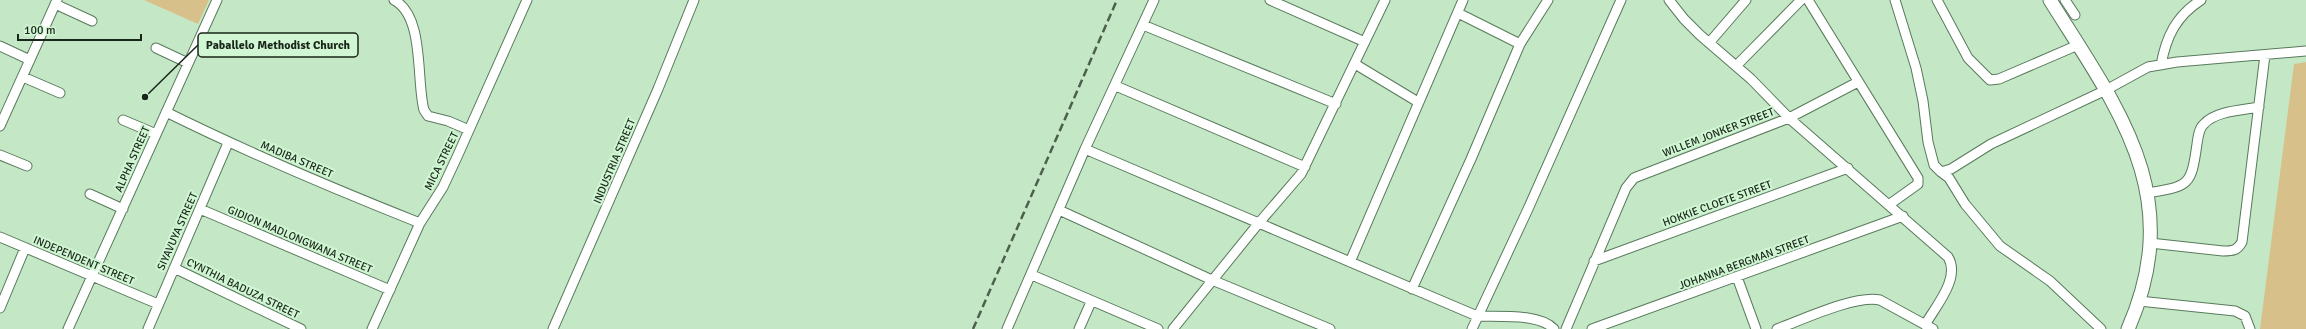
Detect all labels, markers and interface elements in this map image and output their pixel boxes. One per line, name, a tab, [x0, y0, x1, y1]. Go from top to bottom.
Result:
scale bar	[18, 16, 141, 42]
text: 100 m	[24, 23, 56, 38]
callout: Paballelo Methodist Church	[198, 33, 358, 57]
text: Paballelo Methodist Church	[206, 38, 351, 53]
street label: WILLEM JONKER STREET	[1661, 105, 1776, 160]
street label: INDUSTRIA STREET	[591, 116, 638, 206]
street label: ALPHA STREET	[112, 124, 153, 194]
street label: MICA STREET	[422, 129, 461, 193]
street label: MADIBA STREET	[259, 138, 336, 181]
street label: HOKKIE CLOETE STREET	[1661, 178, 1774, 229]
street label: SIYAVUYA STREET	[154, 190, 201, 272]
street label: GIDION MADLONGWANA STREET	[226, 203, 375, 276]
street label: INDEPENDENT STREET	[31, 233, 137, 288]
street label: JOHANNA BERGMAN STREET	[1677, 233, 1812, 292]
street label: CYNTHIA BADUZA STREET	[184, 256, 302, 322]

